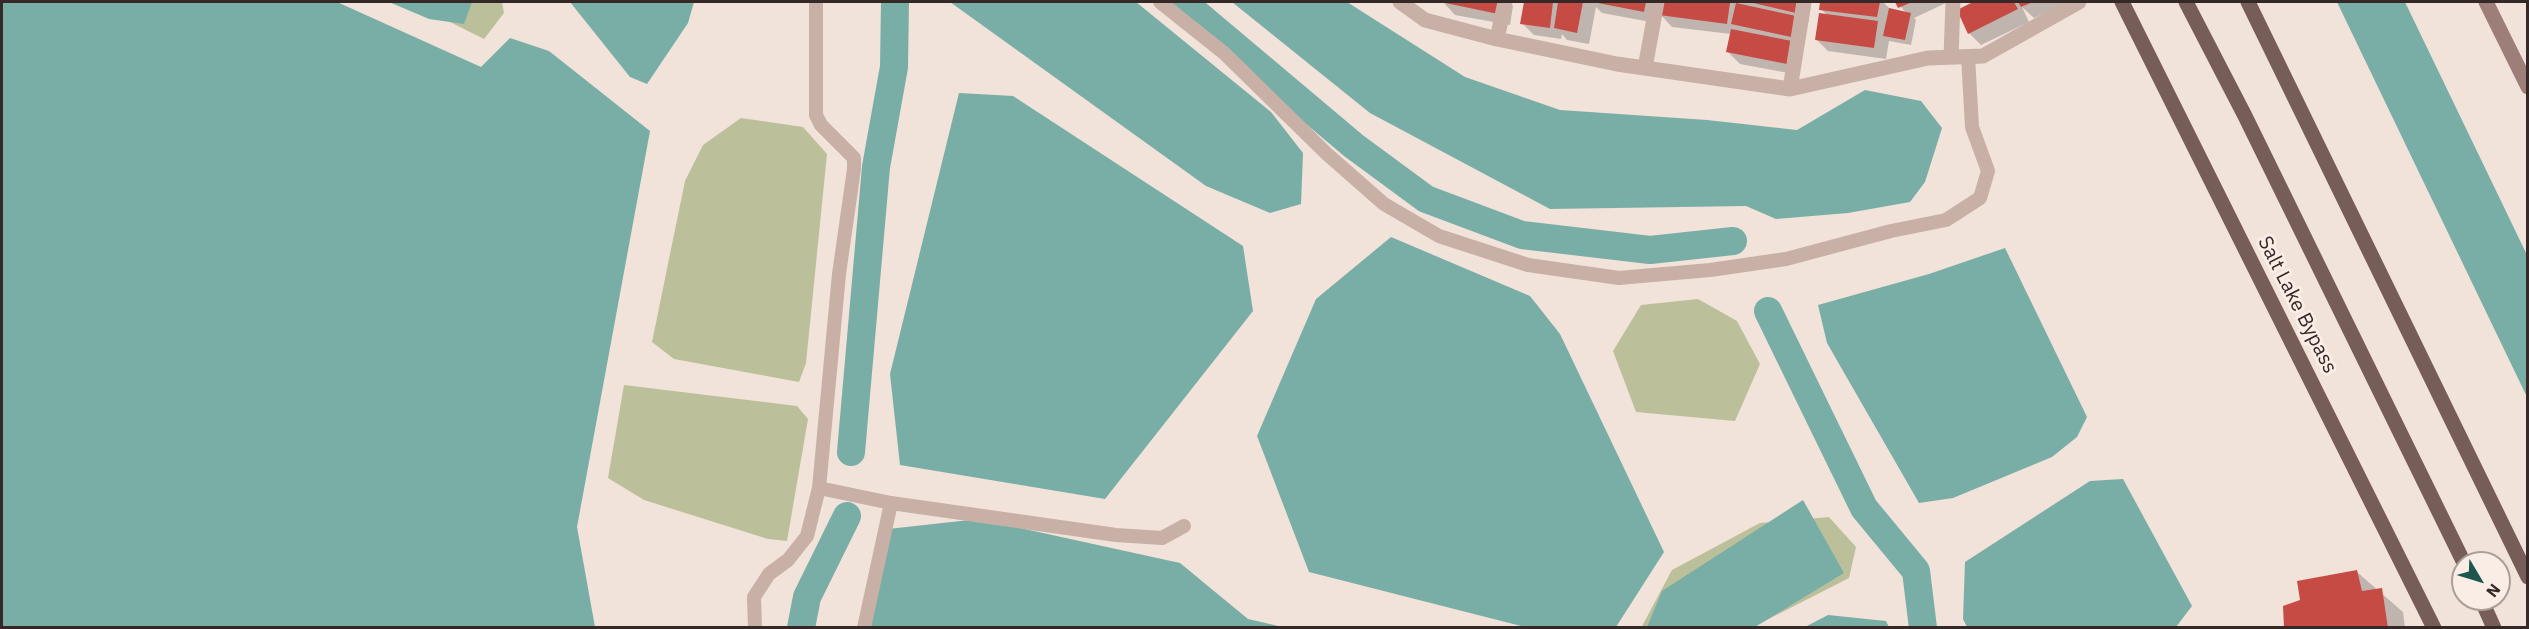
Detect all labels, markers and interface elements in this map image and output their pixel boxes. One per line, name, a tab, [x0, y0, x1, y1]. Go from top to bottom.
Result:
street label: Salt Lake Bypass	[2252, 233, 2342, 377]
north arrow	[2451, 551, 2511, 611]
text: N	[2482, 580, 2505, 602]

